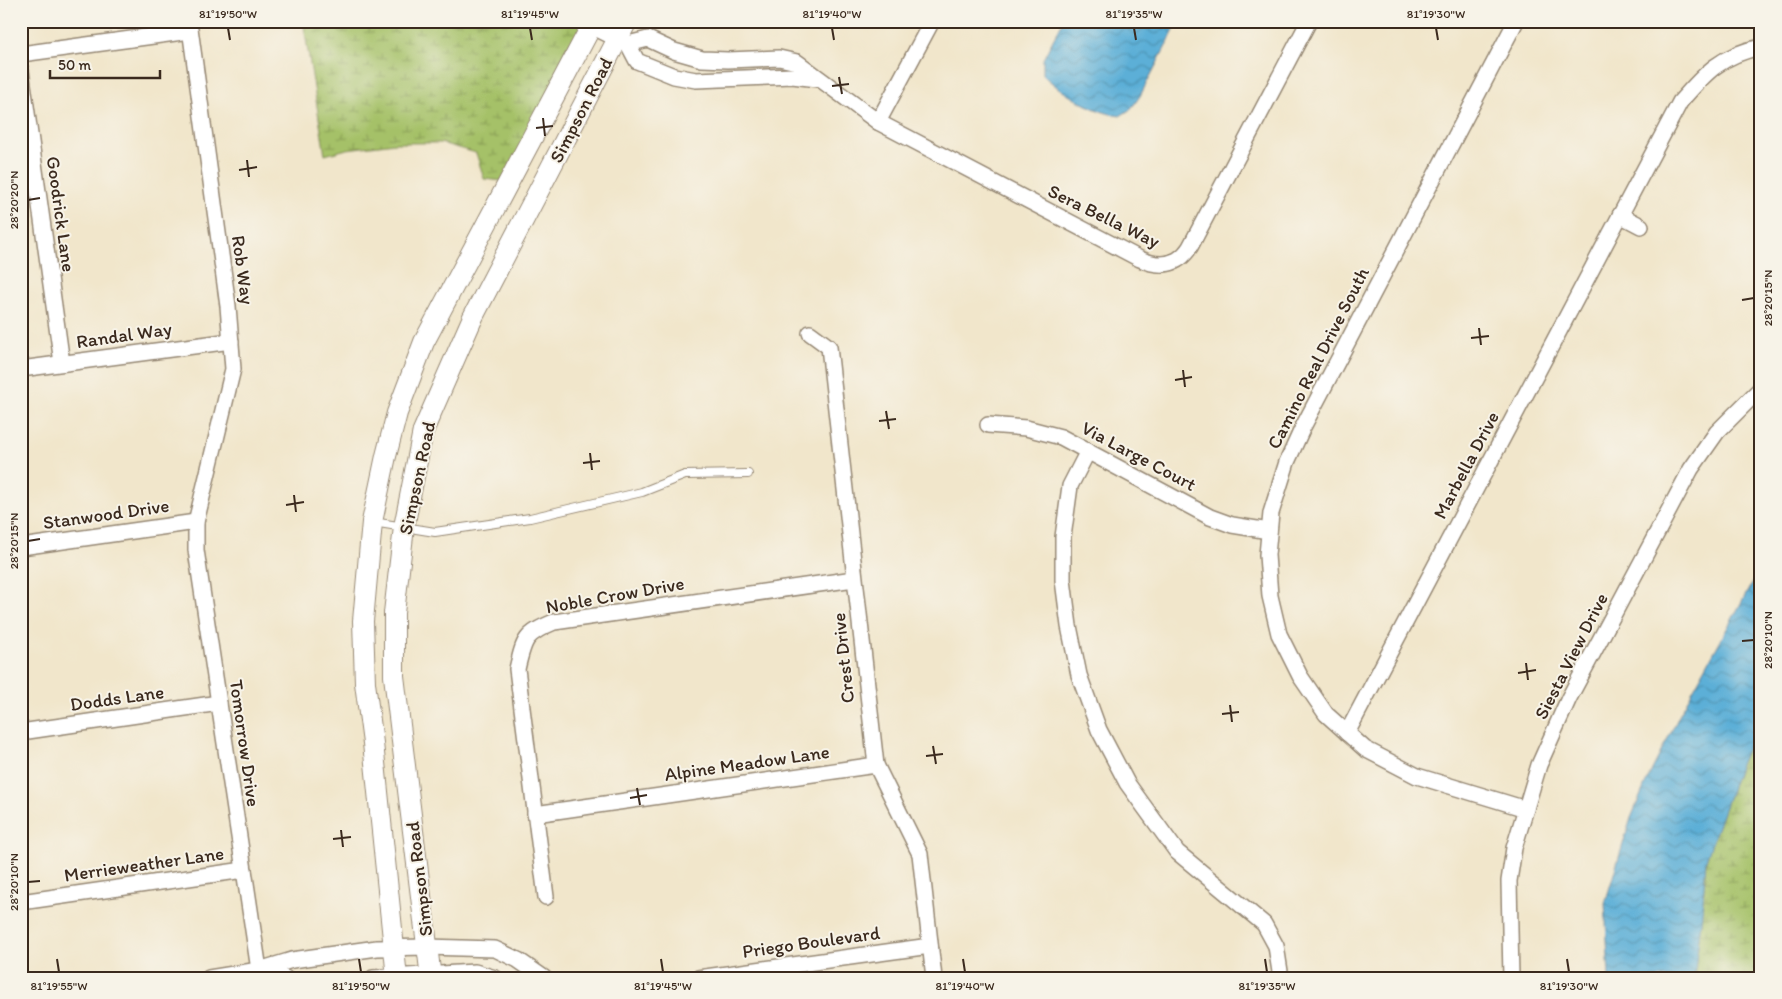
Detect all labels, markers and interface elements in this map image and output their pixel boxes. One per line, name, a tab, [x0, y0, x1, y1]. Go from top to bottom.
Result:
text: 81°19'50"W	[199, 7, 257, 21]
text: 81°19'45"W	[501, 7, 559, 21]
text: 81°19'40"W	[802, 7, 862, 21]
text: 81°19'35"W	[1105, 7, 1163, 21]
text: 81°19'30"W	[1407, 7, 1465, 21]
scale bar	[50, 48, 160, 80]
street label: Simpson Road	[545, 53, 617, 167]
text: 50 m	[58, 56, 91, 74]
street label: Goodrick Lane	[41, 155, 81, 273]
text: 28°20'20"N	[7, 171, 21, 229]
street label: Sera Bella Way	[1044, 179, 1164, 253]
street label: Rob Way	[227, 234, 259, 306]
street label: Camino Real Drive South	[1262, 262, 1374, 453]
text: 28°20'15"N	[1761, 270, 1775, 326]
street label: Randal Way	[75, 317, 173, 353]
street label: Marbella Drive	[1428, 407, 1504, 523]
street label: Via Large Court	[1078, 416, 1200, 496]
street label: Simpson Road	[394, 419, 440, 537]
street label: Stanwood Drive	[41, 494, 171, 534]
text: 28°20'15"N	[7, 513, 21, 569]
street label: Noble Crow Drive	[544, 572, 686, 618]
street label: Siesta View Drive	[1529, 589, 1613, 723]
text: 28°20'10"N	[1761, 611, 1775, 669]
street label: Crest Drive	[827, 612, 859, 704]
street label: Tomorrow Drive	[225, 678, 265, 808]
street label: Dodds Lane	[69, 680, 165, 716]
street label: Alpine Meadow Lane	[663, 740, 831, 786]
street label: Simpson Road	[401, 820, 437, 938]
street label: Merrieweather Lane	[63, 841, 225, 887]
text: 28°20'10"N	[7, 853, 21, 911]
street label: Priego Boulevard	[741, 921, 882, 963]
text: 81°19'55"W	[30, 979, 88, 993]
text: 81°19'50"W	[332, 979, 390, 993]
text: 81°19'45"W	[634, 979, 692, 993]
text: 81°19'40"W	[935, 979, 995, 993]
text: 81°19'35"W	[1238, 979, 1296, 993]
text: 81°19'30"W	[1540, 979, 1598, 993]

